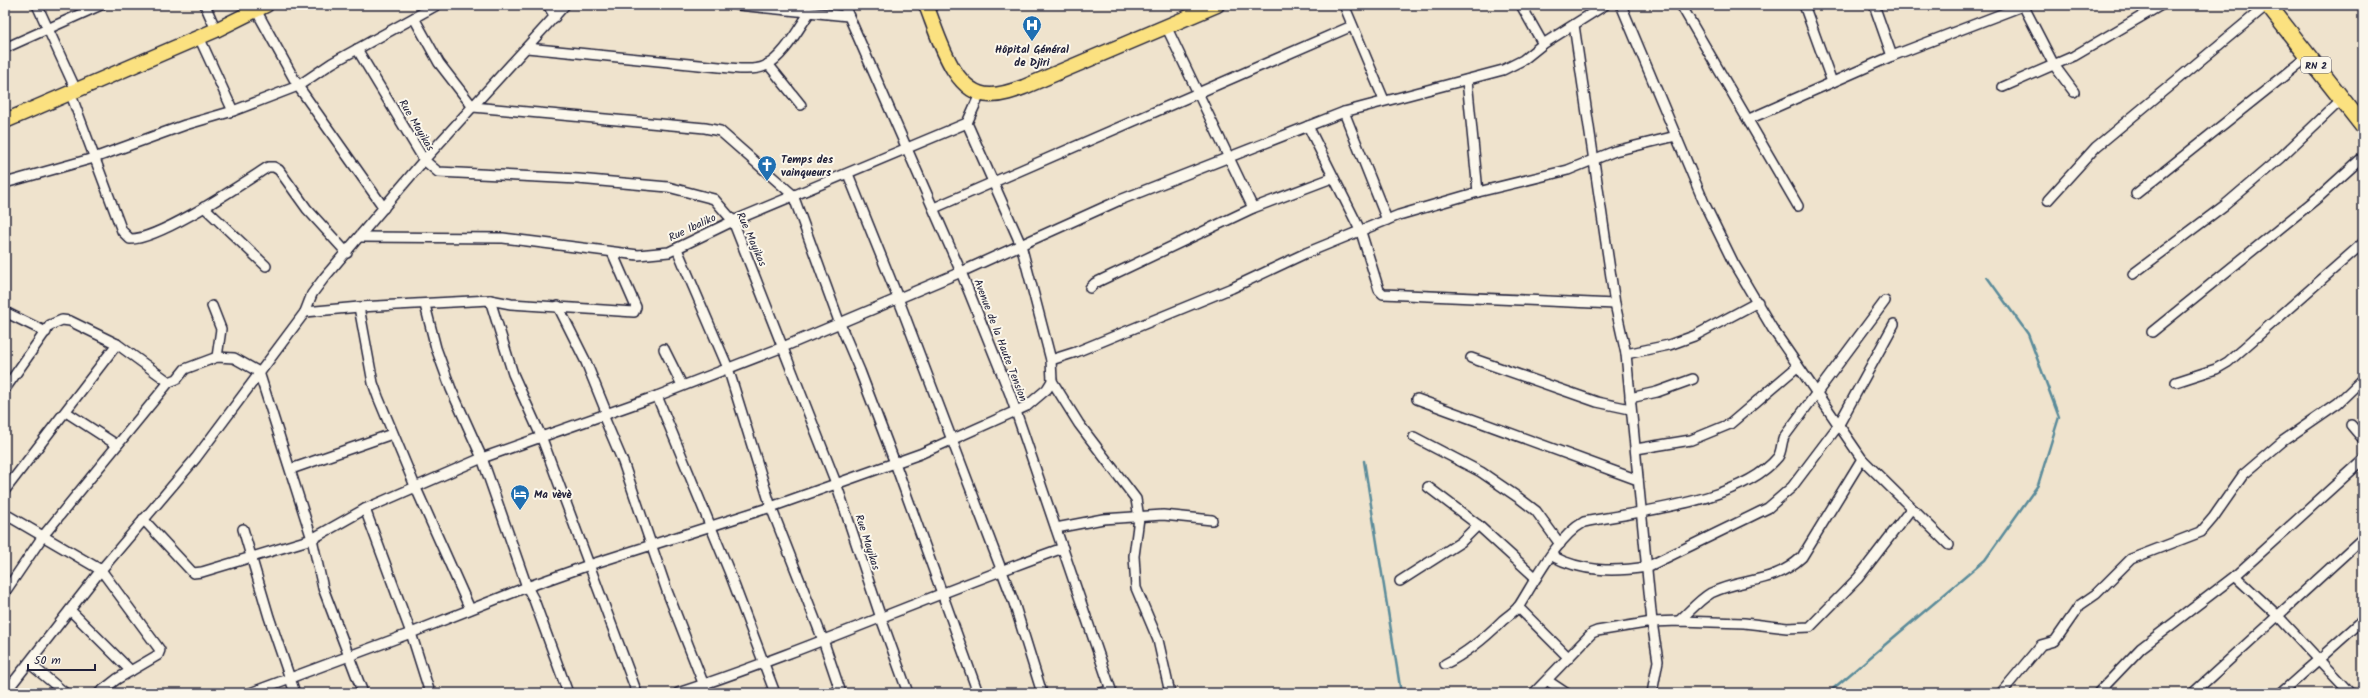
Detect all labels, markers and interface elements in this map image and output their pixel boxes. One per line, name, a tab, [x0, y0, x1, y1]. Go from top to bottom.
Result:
hospital icon: Hôpital Général de Djiri	[1021, 14, 1043, 42]
place label: Hôpital Général de Djiri	[995, 41, 1069, 72]
road number: RN 2	[2301, 57, 2331, 73]
street label: Rue Mayikas	[394, 96, 439, 155]
place label: Temps des vainqueurs	[781, 151, 834, 182]
church icon: Temps des vainqueurs	[756, 154, 778, 182]
street label: Rue Ibaliko	[666, 209, 719, 247]
street label: Rue Mayikas	[731, 209, 771, 270]
street label: Avenue de la Haute Tension	[968, 276, 1032, 404]
hotel icon: Ma vèvè	[509, 483, 531, 511]
place label: Ma vèvè	[534, 486, 572, 504]
street label: Rue Mayikas	[850, 512, 885, 573]
scale bar	[28, 646, 95, 672]
text: 50 m	[34, 651, 61, 670]

